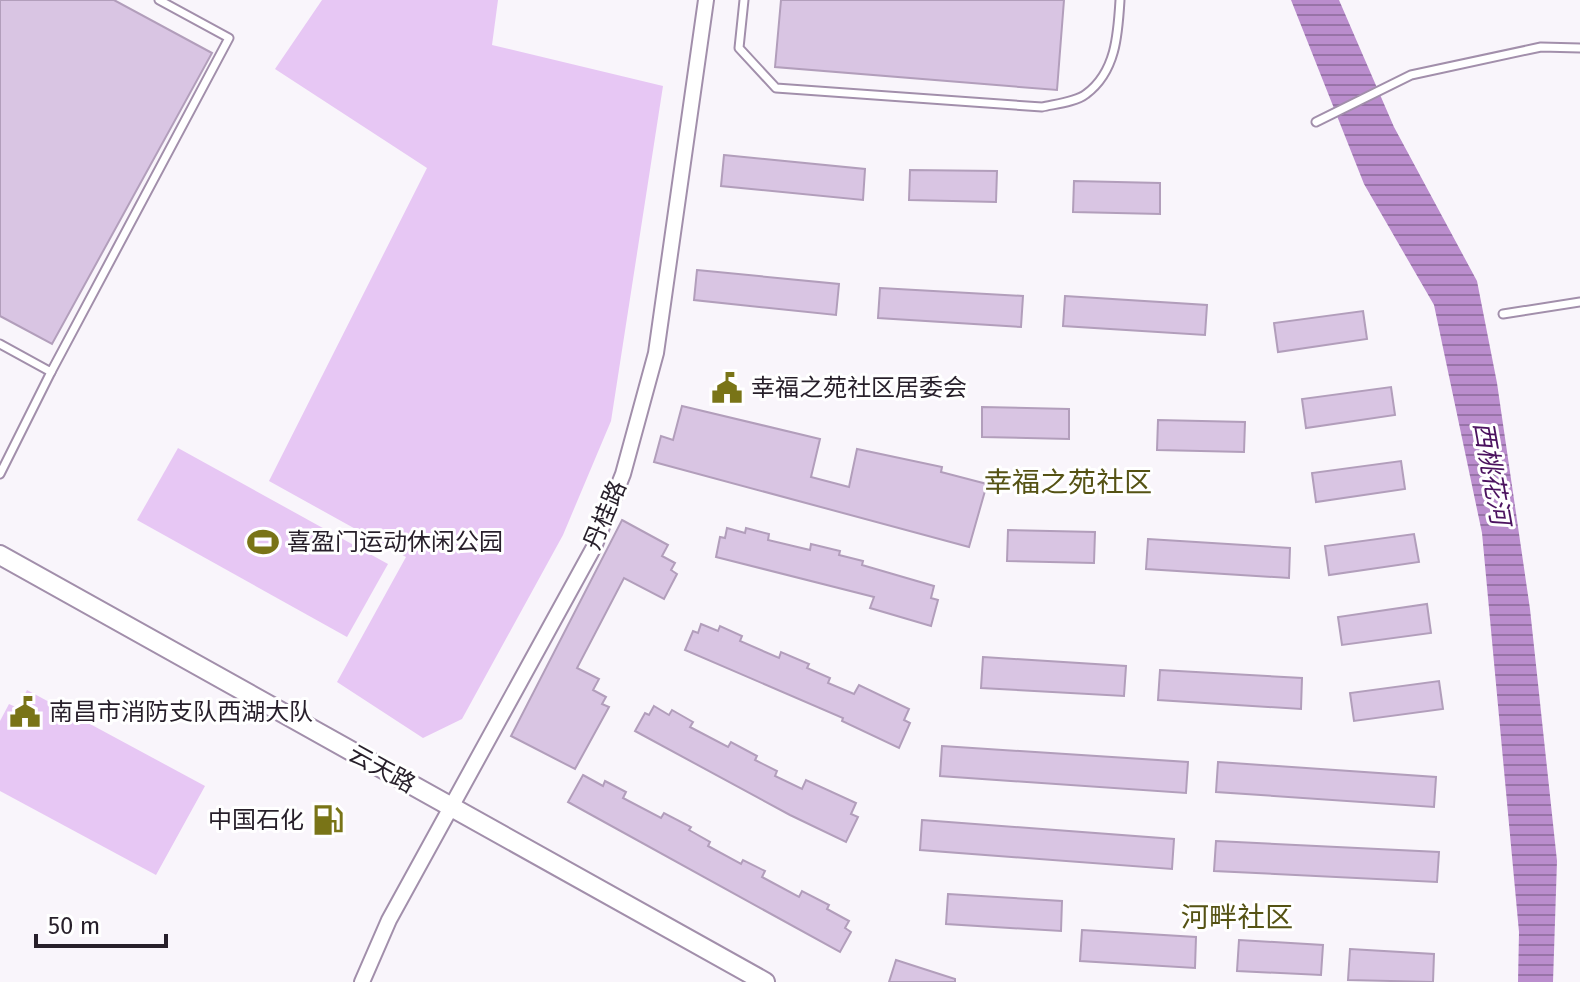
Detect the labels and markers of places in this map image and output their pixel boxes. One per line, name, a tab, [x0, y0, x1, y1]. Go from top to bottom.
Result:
public building icon: 幸福之苑社区居委会	[710, 371, 744, 405]
place label: 幸福之苑社区居委会	[751, 374, 967, 402]
sports icon: 喜盈门运动休闲公园	[246, 525, 280, 559]
place label: 喜盈门运动休闲公园	[287, 528, 503, 556]
public building icon: 南昌市消防支队西湖大队	[8, 695, 42, 729]
place label: 南昌市消防支队西湖大队	[49, 698, 313, 726]
fuel station icon: 中国石化	[311, 803, 345, 837]
place label: 中国石化	[208, 806, 304, 834]

